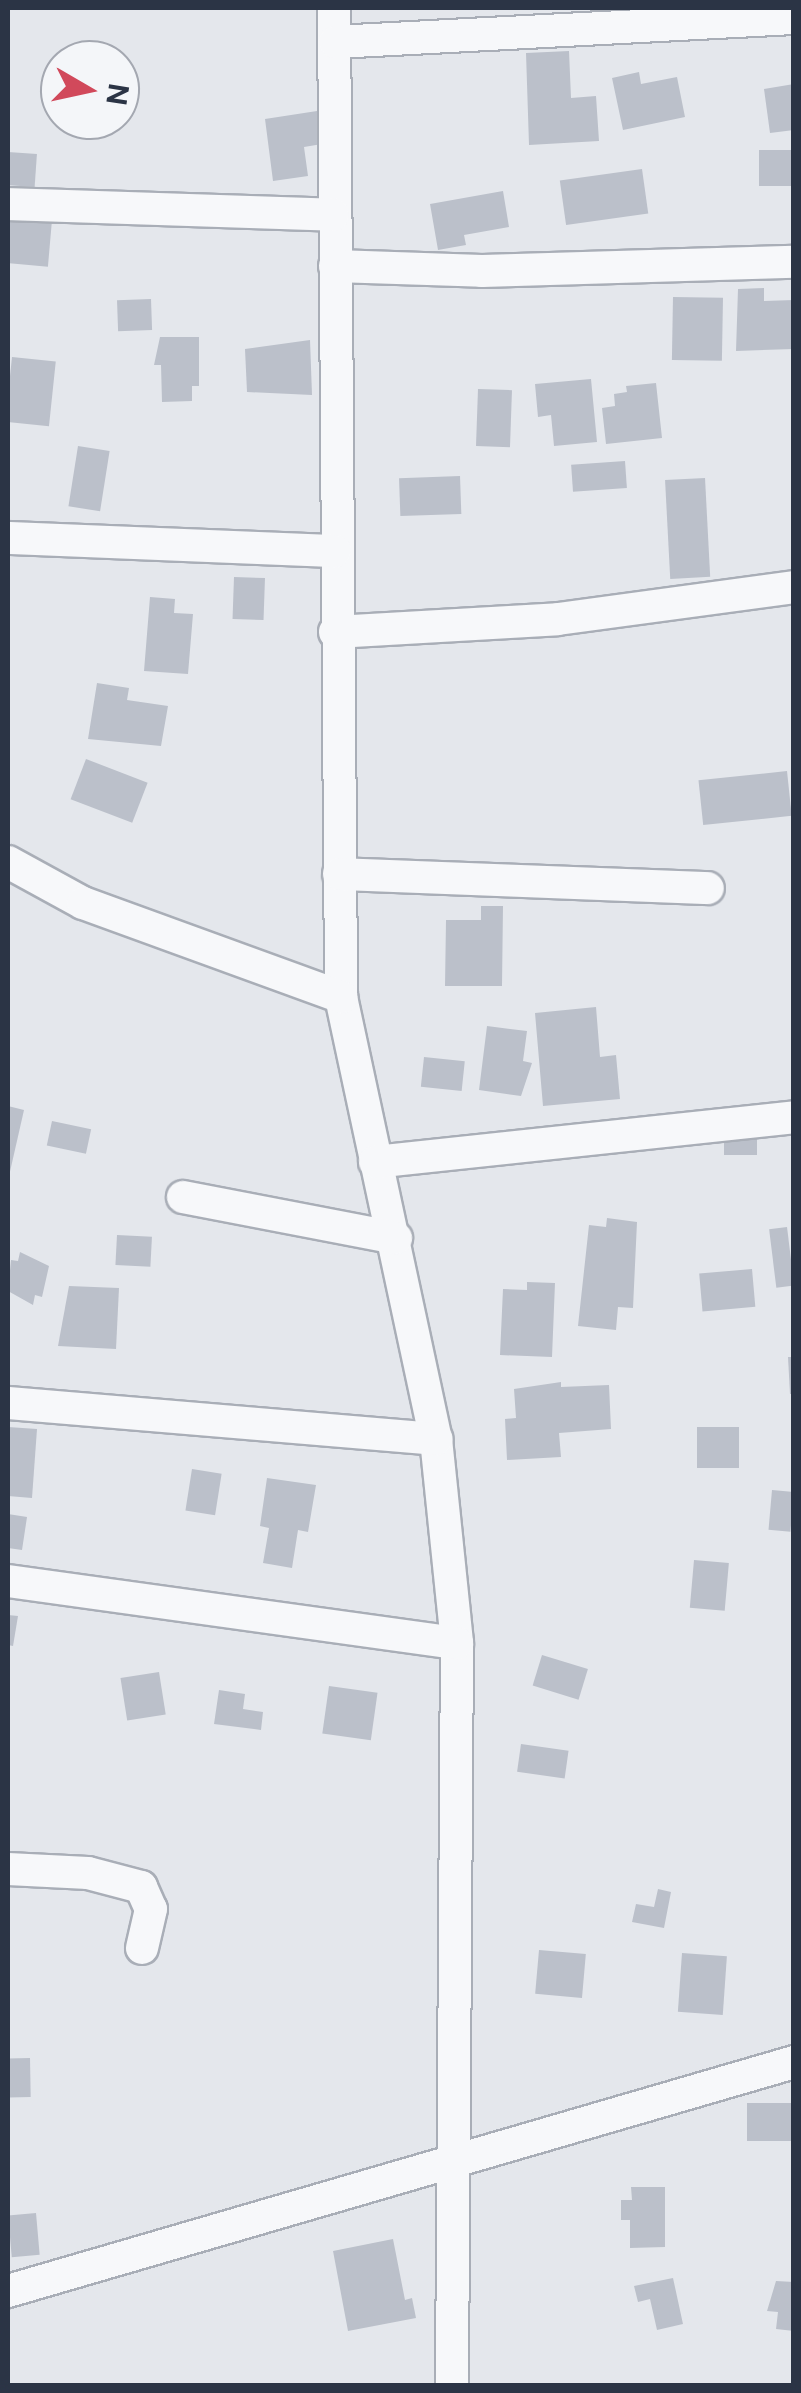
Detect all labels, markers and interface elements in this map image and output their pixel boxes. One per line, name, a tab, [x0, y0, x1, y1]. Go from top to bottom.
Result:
north arrow	[40, 40, 140, 140]
text: N	[100, 81, 136, 108]

